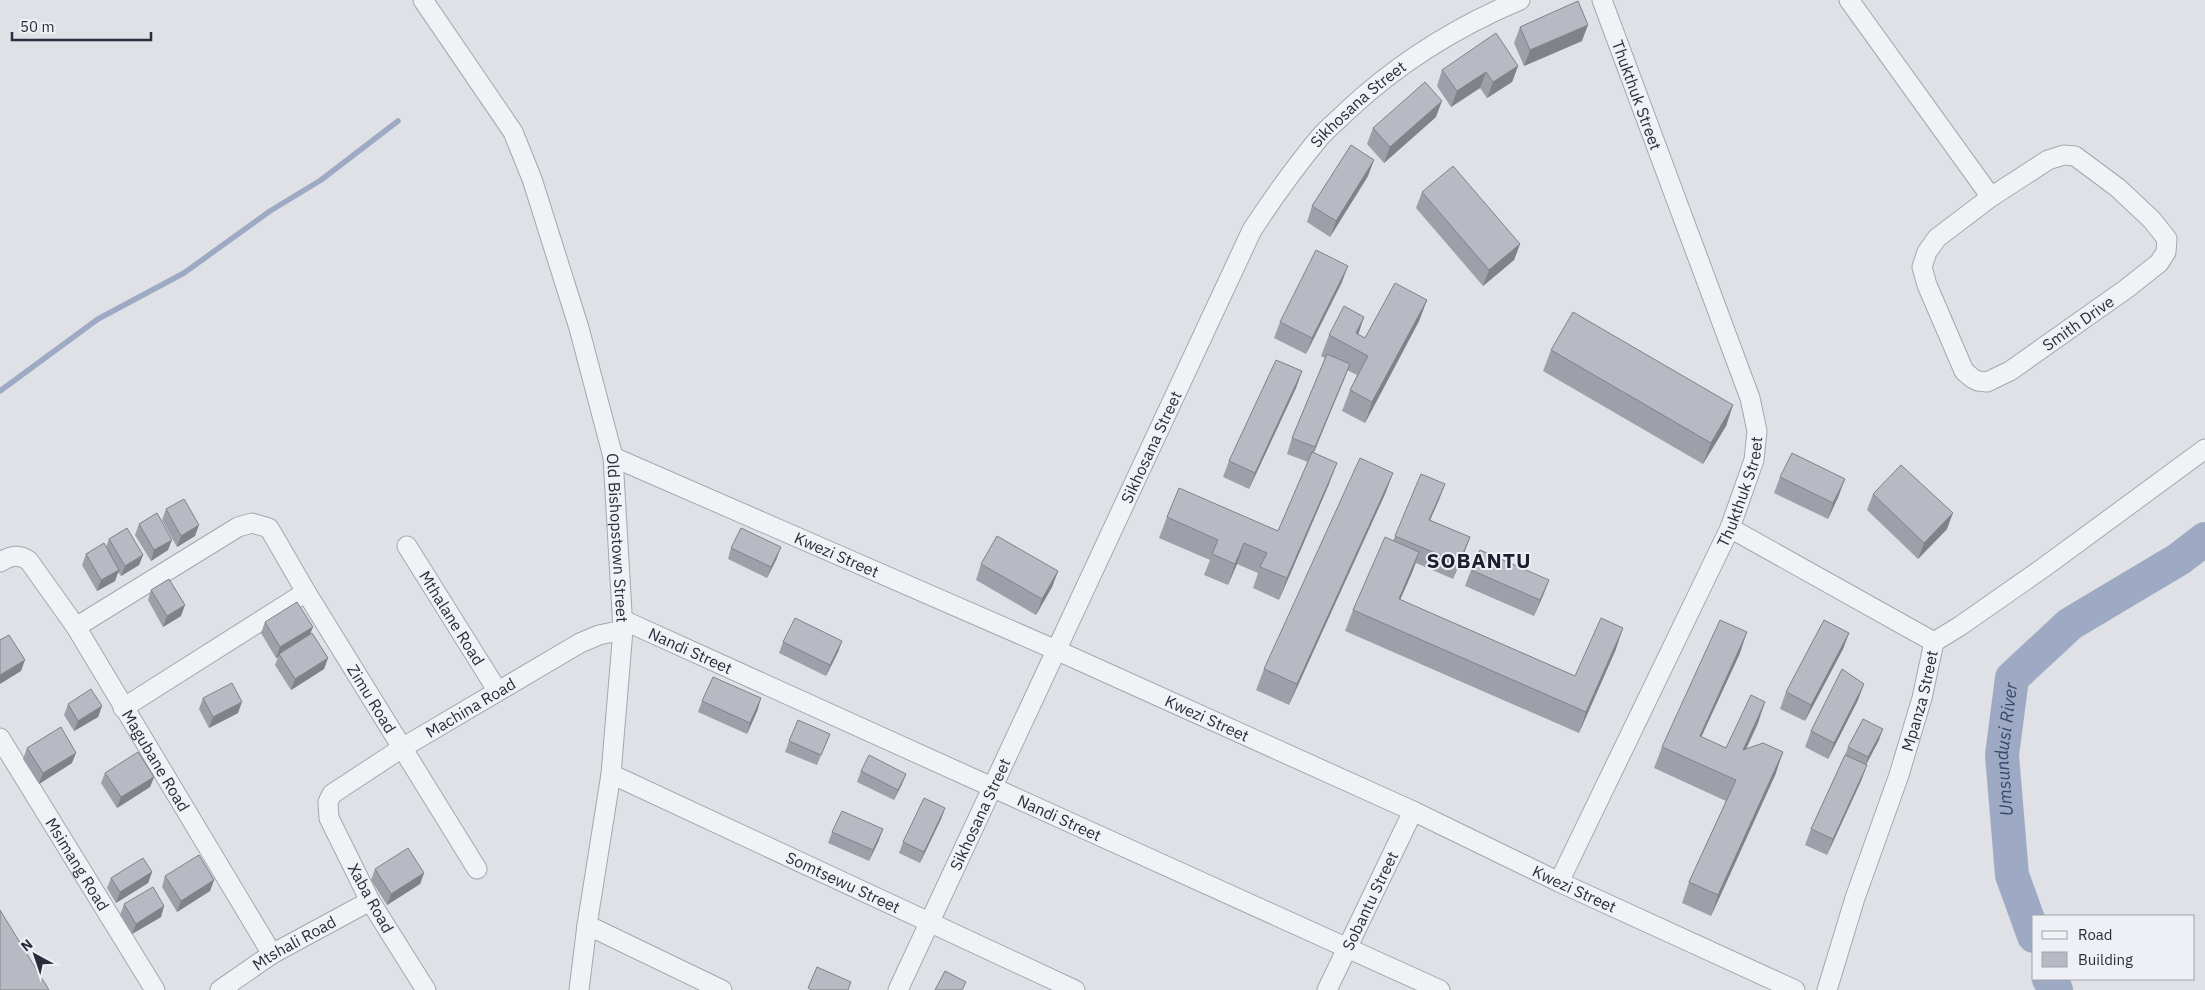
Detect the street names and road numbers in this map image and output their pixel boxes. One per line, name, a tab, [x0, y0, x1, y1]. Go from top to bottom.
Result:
street label: Thukthuk Street	[1608, 37, 1666, 153]
street label: Sikhosana Street	[1306, 56, 1410, 151]
street label: Smith Drive	[2038, 291, 2118, 355]
street label: Sikhosana Street	[1116, 388, 1186, 506]
street label: Thukthuk Street	[1712, 436, 1766, 550]
street label: Old Bishopstown Street	[603, 453, 633, 623]
street label: Kwezi Street	[791, 527, 882, 582]
street label: Mthalane Road	[415, 567, 489, 669]
street label: Nandi Street	[645, 623, 736, 678]
street label: Mpanza Street	[1897, 648, 1942, 754]
street label: Zimu Road	[343, 661, 401, 737]
street label: Machina Road	[422, 673, 519, 742]
street label: Kwezi Street	[1162, 691, 1252, 746]
street label: Magubane Road	[118, 706, 194, 815]
street label: Sikhosana Street	[945, 755, 1015, 873]
street label: Nandi Street	[1014, 790, 1104, 845]
street label: Msimang Road	[41, 814, 114, 914]
street label: Somtsewu Street	[783, 847, 903, 917]
street label: Sobantu Street	[1338, 848, 1402, 954]
street label: Xaba Road	[344, 860, 398, 936]
street label: Kwezi Street	[1529, 861, 1619, 917]
street label: Mtshali Road	[248, 911, 339, 975]

